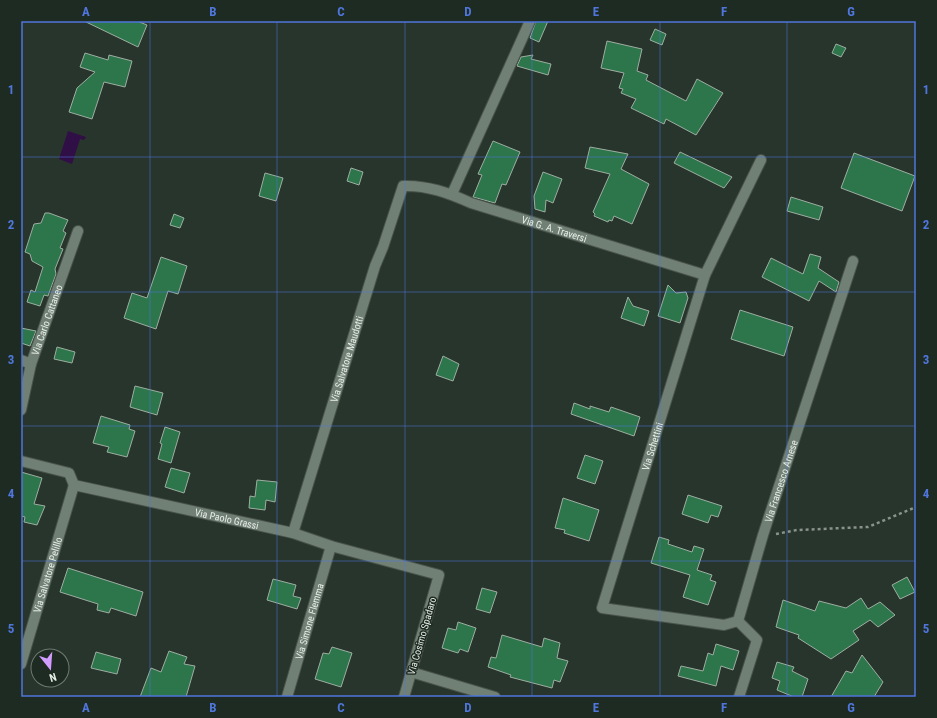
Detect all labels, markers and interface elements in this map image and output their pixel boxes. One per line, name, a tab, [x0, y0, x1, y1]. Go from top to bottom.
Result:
text: A	[82, 4, 90, 19]
text: B	[209, 4, 217, 19]
text: C	[337, 4, 345, 19]
text: D	[464, 4, 472, 19]
text: E	[593, 4, 600, 19]
text: F	[721, 4, 727, 19]
text: G	[847, 4, 855, 19]
text: 1	[8, 82, 14, 97]
text: 1	[923, 82, 929, 97]
street label: Via G. A. Traversi	[520, 213, 588, 244]
text: 2	[8, 217, 15, 232]
text: 2	[923, 217, 930, 232]
street label: Via Carlo Cattaneo	[29, 283, 64, 356]
street label: Via Salvatore Maudotti	[328, 315, 365, 403]
text: 3	[8, 352, 14, 367]
text: 3	[923, 352, 929, 367]
street label: Via Schettini	[639, 421, 665, 472]
street label: Via Francesco Arnese	[762, 438, 799, 523]
text: 4	[8, 486, 15, 501]
text: 4	[923, 486, 930, 501]
street label: Via Paolo Grassi	[194, 506, 260, 531]
street label: Via Salvatore Pelillo	[31, 536, 64, 614]
street label: Via Simone Flemma	[293, 582, 325, 660]
street label: Via Cosimo Spadaro	[406, 596, 438, 676]
text: 5	[8, 621, 15, 636]
text: 5	[923, 621, 930, 636]
north arrow	[30, 648, 70, 688]
text: N	[47, 670, 58, 684]
text: A	[82, 700, 90, 715]
text: B	[209, 700, 217, 715]
text: C	[337, 700, 345, 715]
text: D	[464, 700, 472, 715]
text: E	[593, 700, 600, 715]
text: F	[721, 700, 727, 715]
text: G	[847, 700, 855, 715]

